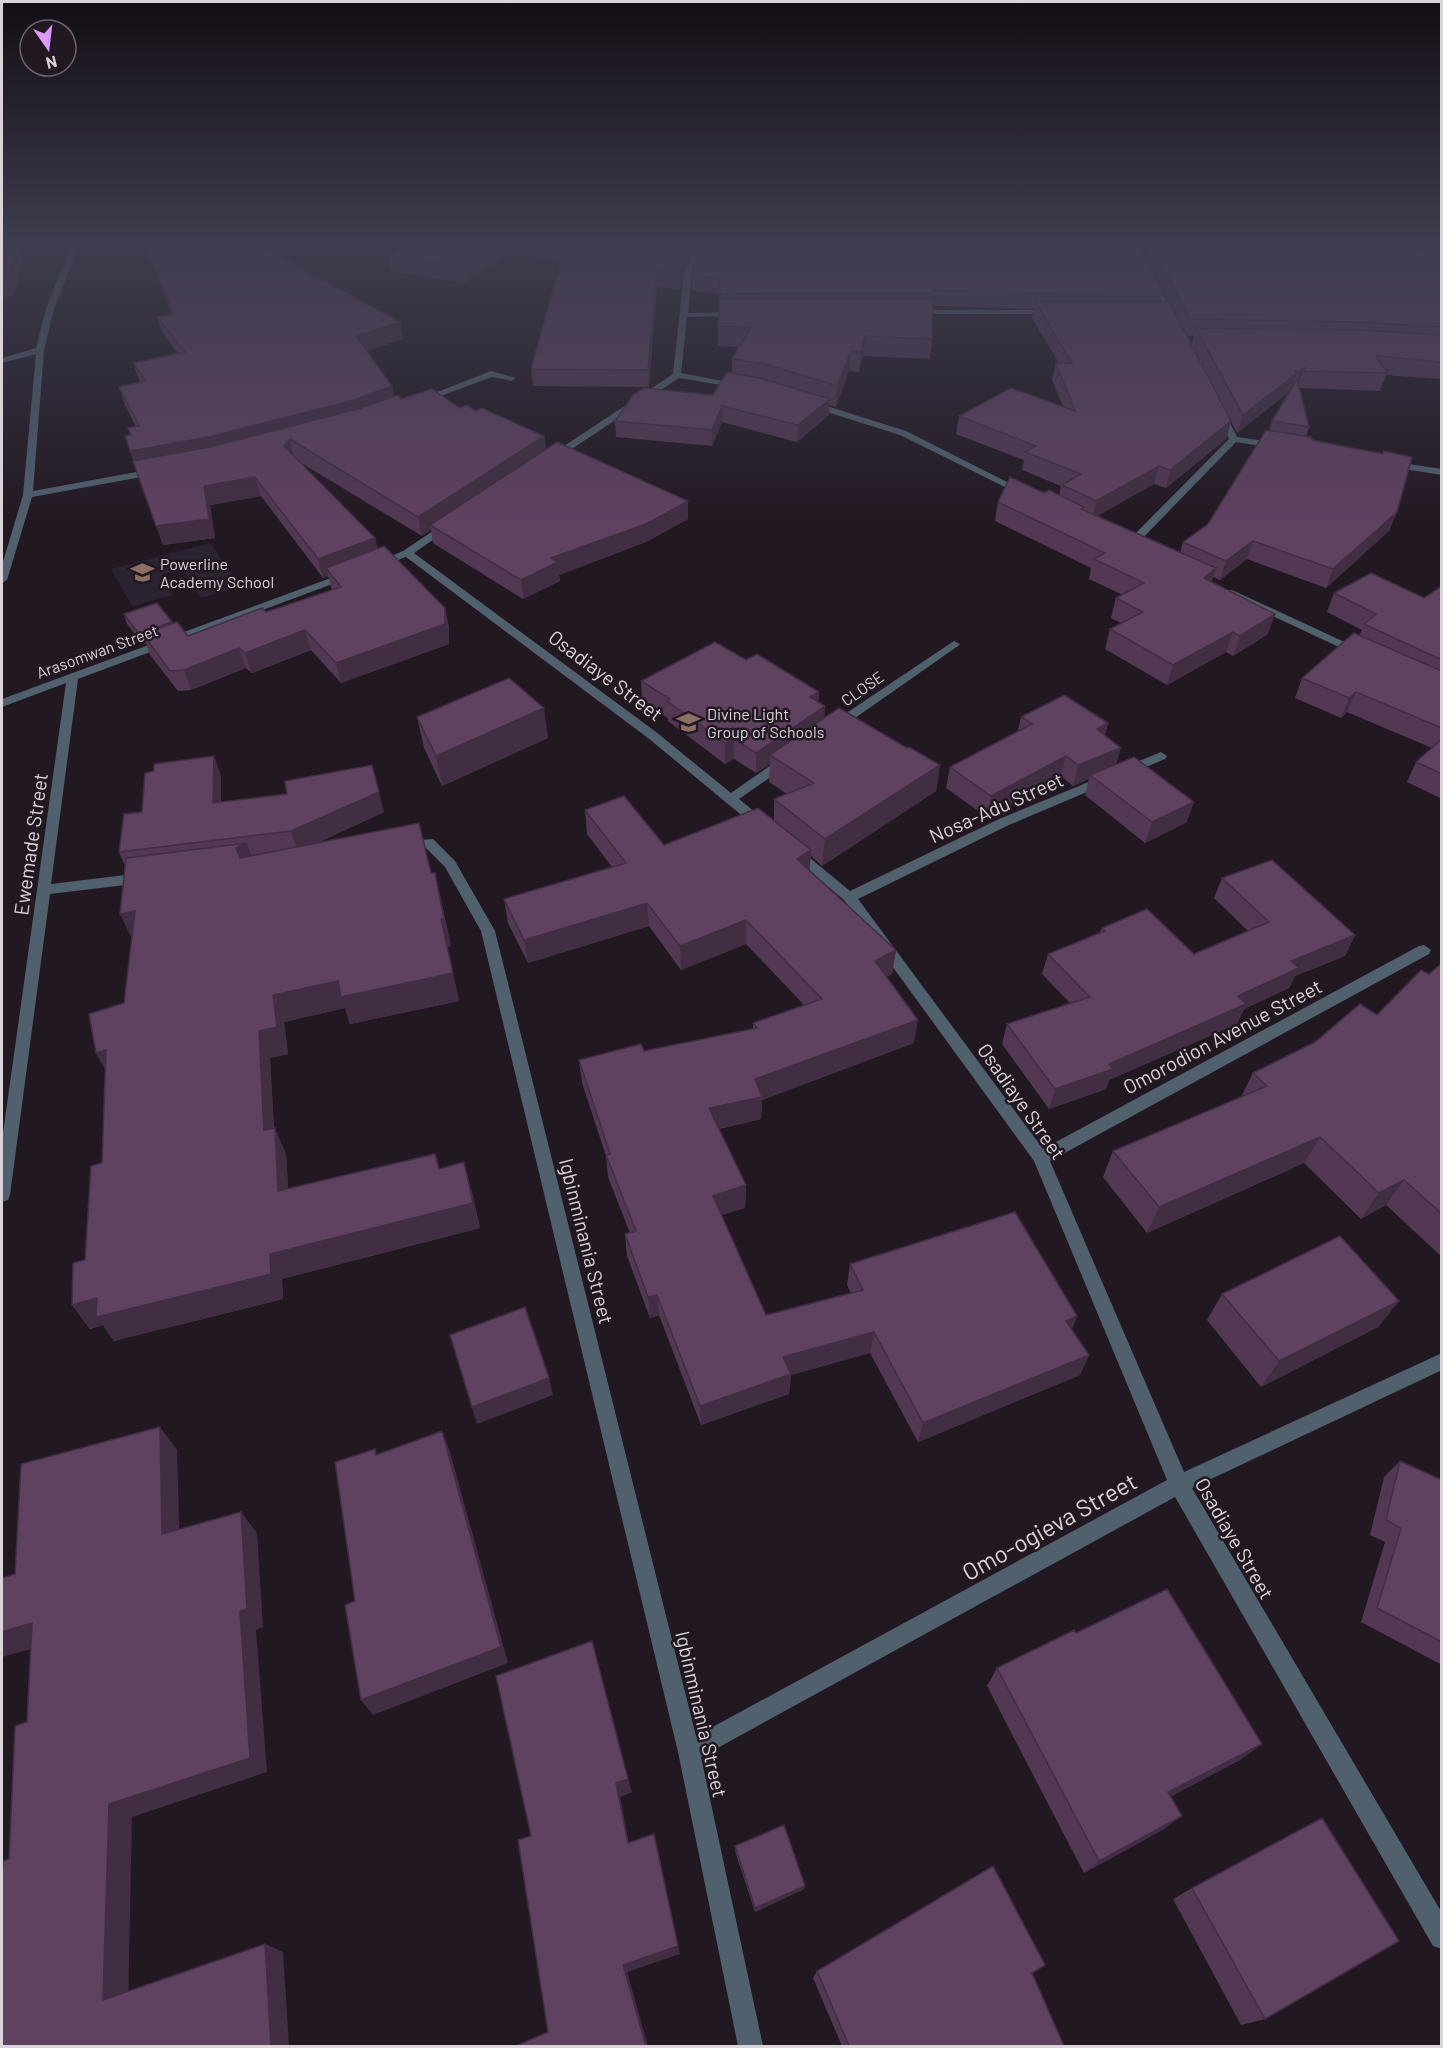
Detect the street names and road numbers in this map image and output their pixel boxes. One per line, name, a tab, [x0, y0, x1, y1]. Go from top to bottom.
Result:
street label: Arasomwan Street	[34, 620, 160, 682]
street label: Osadiaye Street	[544, 624, 668, 726]
street label: CLOSE	[837, 667, 887, 709]
street label: Nosa-Adu Street	[925, 767, 1067, 847]
street label: Ewemade Street	[8, 771, 52, 917]
street label: Omorodion Avenue Street	[1118, 973, 1326, 1099]
street label: Osadiaye Street	[973, 1038, 1071, 1164]
street label: Igbinminania Street	[555, 1156, 619, 1326]
street label: Omo-ogieva Street	[957, 1466, 1141, 1586]
street label: Osadiaye Street	[1190, 1473, 1280, 1603]
street label: Igbinminania Street	[671, 1628, 733, 1800]

